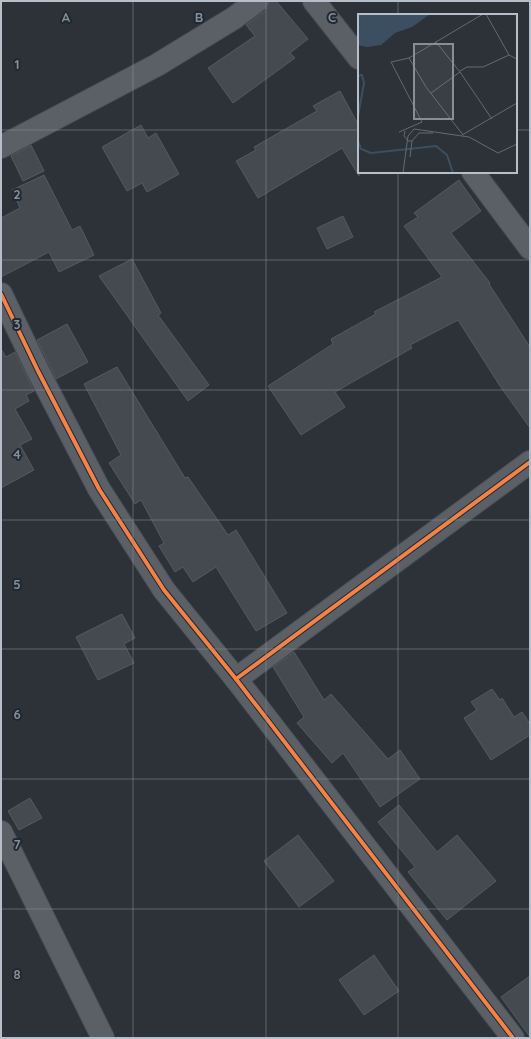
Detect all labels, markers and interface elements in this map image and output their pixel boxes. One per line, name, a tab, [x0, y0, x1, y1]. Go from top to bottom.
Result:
text: A	[62, 9, 71, 25]
text: B	[195, 9, 203, 25]
text: C	[328, 9, 336, 25]
inset map	[358, 14, 517, 173]
text: 1	[14, 56, 20, 72]
text: 2	[13, 186, 21, 202]
text: 3	[14, 316, 21, 332]
text: 4	[13, 446, 21, 462]
text: 5	[13, 576, 21, 592]
text: 6	[13, 706, 21, 722]
text: 7	[13, 836, 21, 852]
text: 8	[13, 966, 21, 982]

